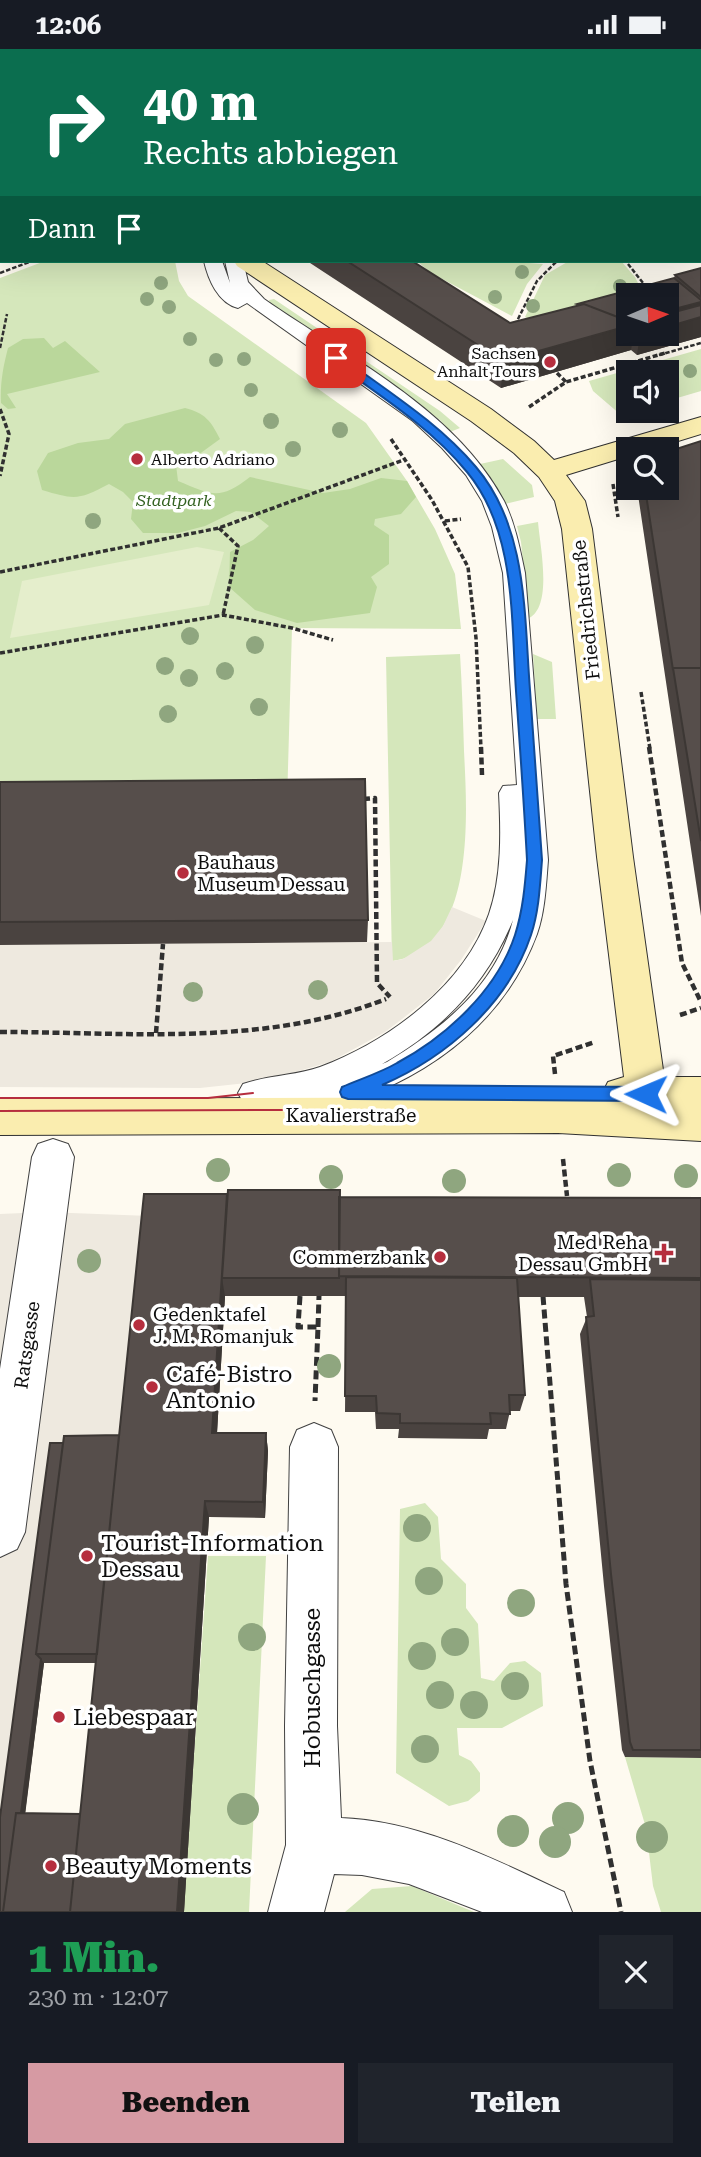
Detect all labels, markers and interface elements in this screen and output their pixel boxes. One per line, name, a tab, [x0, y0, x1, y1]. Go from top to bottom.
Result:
text: 12:06	[35, 10, 101, 40]
text: 40 m	[143, 75, 258, 132]
icon: right	[28, 77, 119, 168]
text: Rechts abbiegen	[143, 134, 398, 172]
icon: arrive	[110, 210, 148, 248]
text: Dann	[28, 214, 96, 244]
north arrow	[616, 283, 679, 347]
map controls	[616, 283, 679, 500]
pin	[306, 328, 366, 388]
icon: arrive	[317, 339, 355, 377]
place label: Sachsen Anhalt Tours	[437, 344, 536, 381]
marker: Sachsen Anhalt Tours	[542, 354, 558, 370]
button: sound	[616, 360, 679, 423]
button: search	[616, 437, 679, 500]
place label: Alberto Adriano	[151, 450, 275, 469]
marker: Alberto Adriano	[129, 451, 145, 467]
park label: Stadtpark	[135, 491, 212, 510]
street label: Friedrichstraße	[567, 539, 605, 681]
place label: Bauhaus Museum Dessau	[197, 851, 345, 896]
marker: Bauhaus Museum Dessau	[175, 865, 191, 881]
position arrow	[609, 1057, 683, 1131]
street label: Kavalierstraße	[286, 1104, 416, 1127]
place label: Med Reha Dessau GmbH	[518, 1231, 649, 1276]
marker: Med Reha Dessau GmbH	[654, 1243, 674, 1263]
place label: Commerzbank	[292, 1246, 426, 1269]
marker: Commerzbank	[432, 1249, 448, 1265]
street label: Ratsgasse	[9, 1300, 45, 1390]
place label: Gedenktafel J. M. Romanjuk	[153, 1303, 294, 1348]
marker: Gedenktafel J. M. Romanjuk	[131, 1317, 147, 1333]
place label: Café-Bistro Antonio	[166, 1361, 292, 1414]
marker: Café-Bistro Antonio	[144, 1379, 160, 1395]
place label: Tourist-Information Dessau	[101, 1530, 324, 1583]
marker: Tourist-Information Dessau	[79, 1548, 95, 1564]
street label: Hobuschgasse	[299, 1608, 326, 1768]
place label: Liebespaar	[73, 1704, 194, 1731]
marker: Liebespaar	[51, 1709, 67, 1725]
place label: Beauty Moments	[65, 1853, 252, 1880]
marker: Beauty Moments	[43, 1858, 59, 1874]
text: 1 Min.	[28, 1933, 160, 1982]
button: close	[599, 1935, 673, 2009]
text: 230 m · 12:07	[28, 1984, 168, 2011]
button: Beenden	[28, 2063, 344, 2143]
button: Teilen	[358, 2063, 673, 2143]

